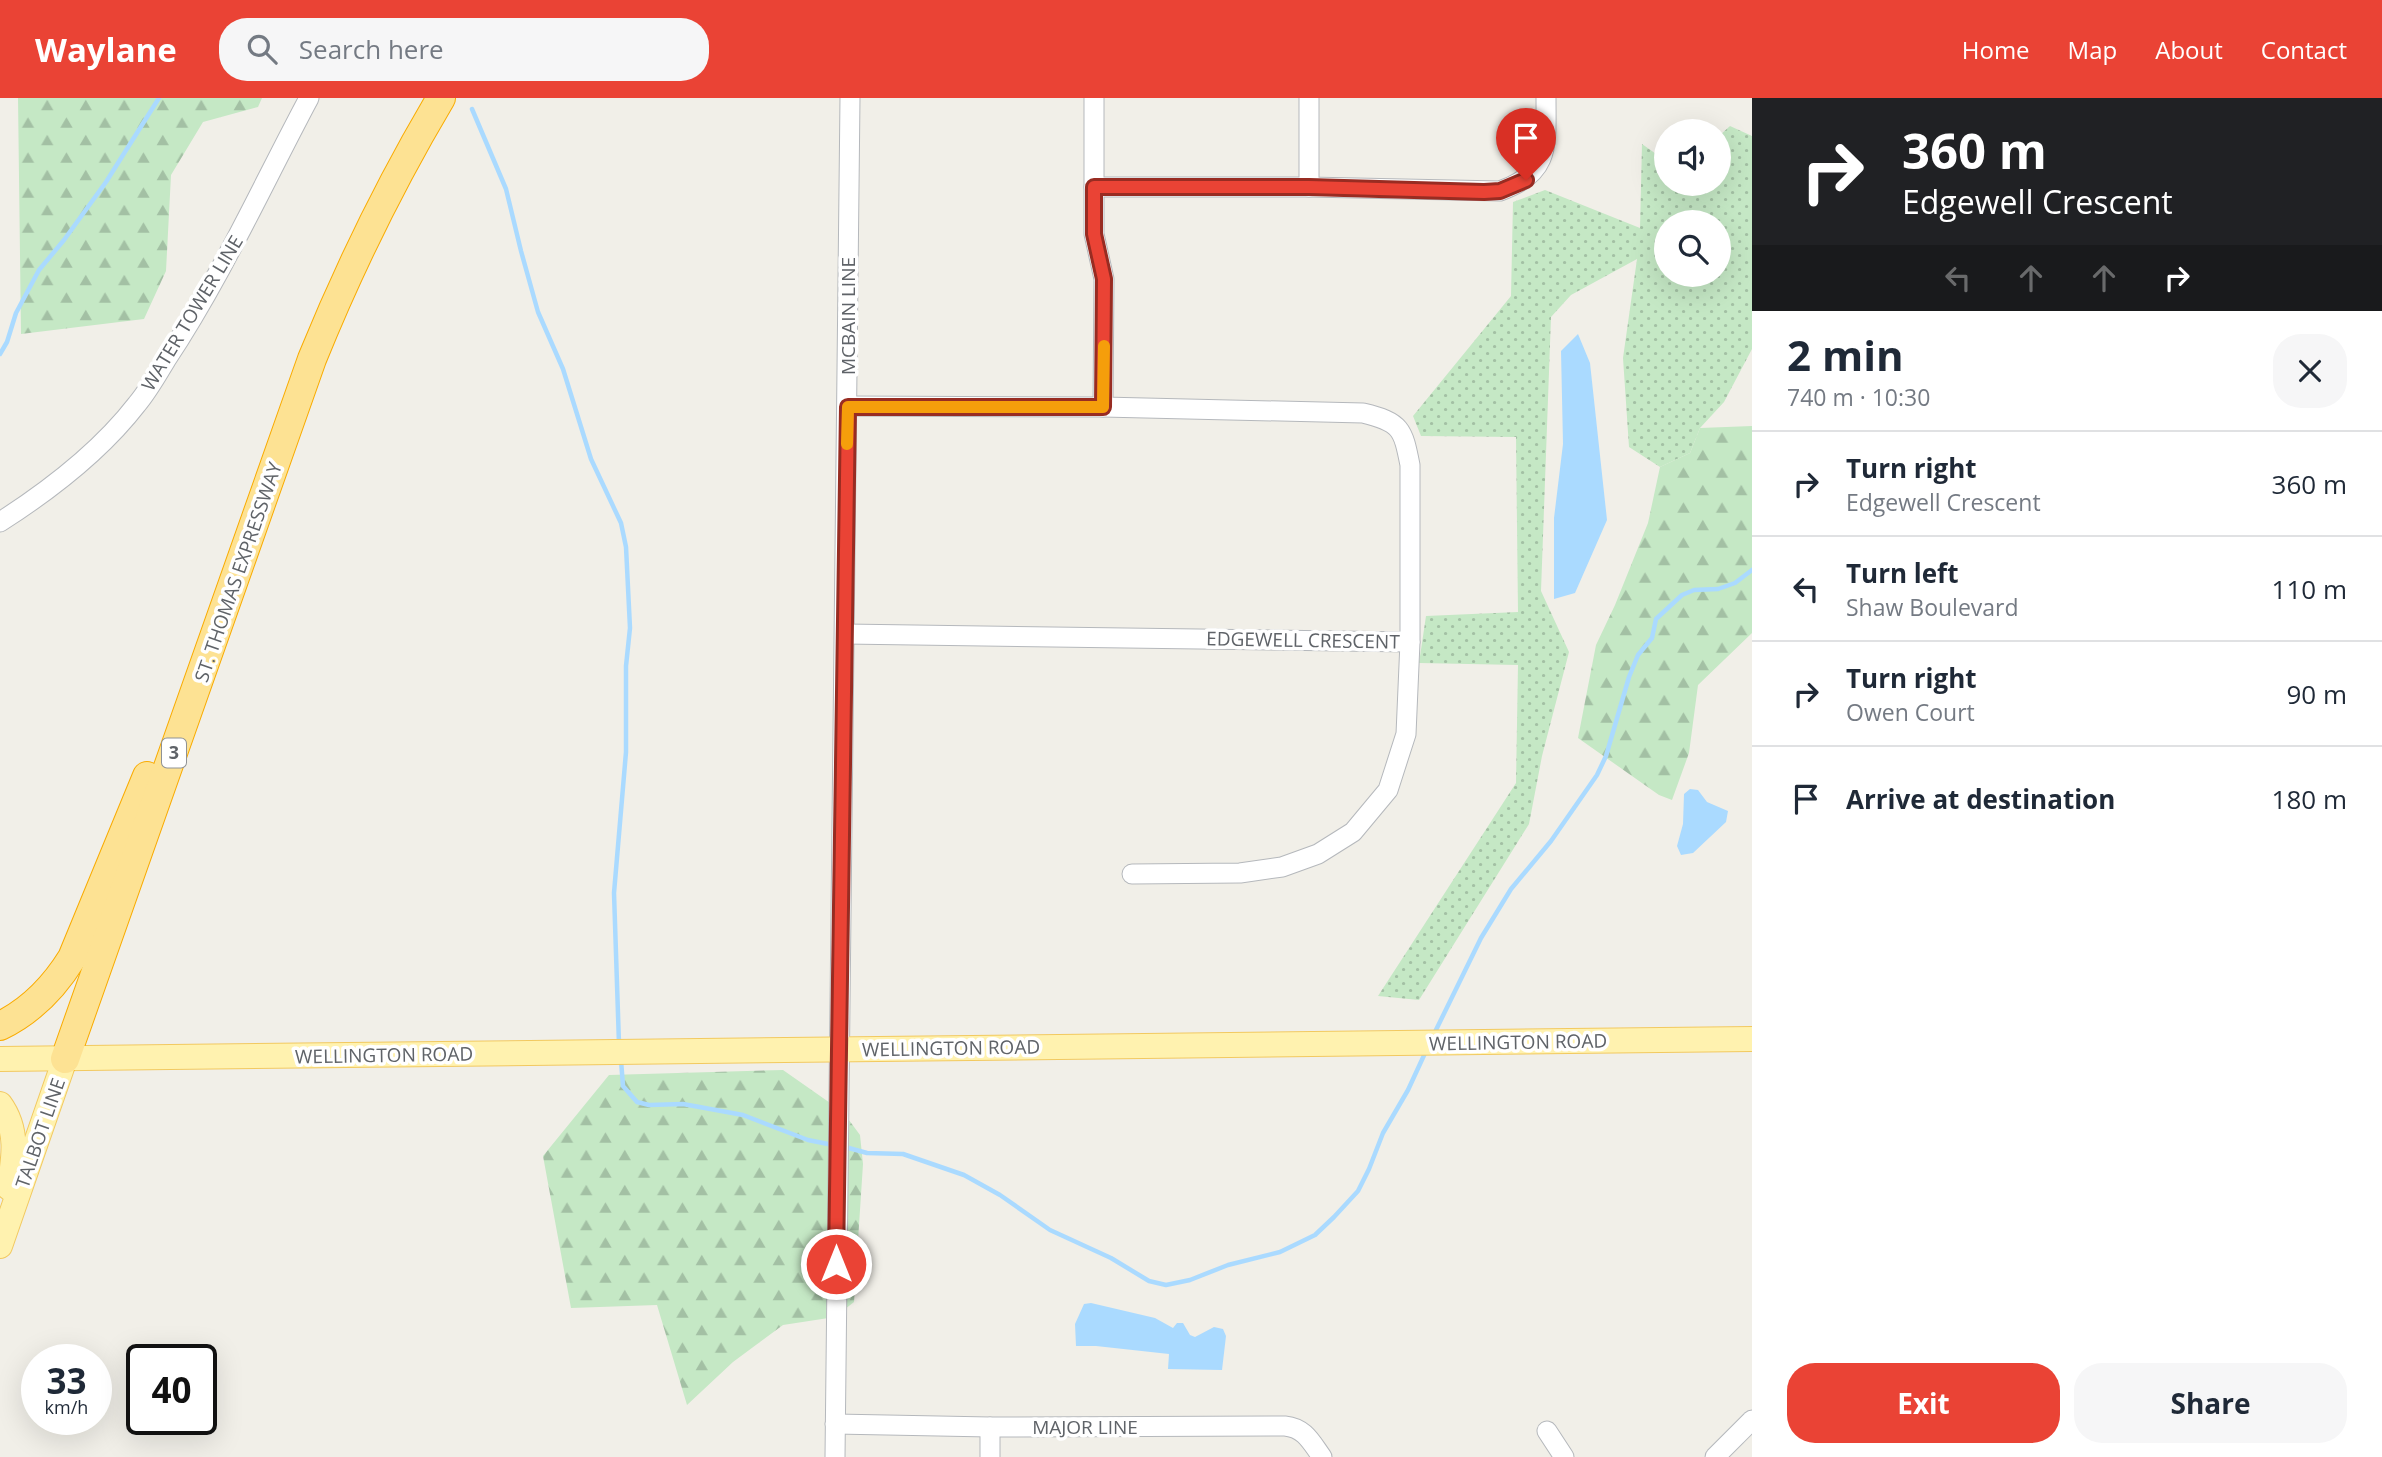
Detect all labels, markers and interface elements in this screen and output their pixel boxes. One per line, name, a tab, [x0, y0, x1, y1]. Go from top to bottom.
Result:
search box	[219, 18, 709, 81]
text: Waylane	[35, 27, 177, 72]
icon: search	[243, 30, 281, 68]
text: Search here	[299, 31, 444, 67]
text: Home	[1962, 33, 2030, 66]
text: Map	[2068, 33, 2117, 66]
text: About	[2155, 33, 2223, 66]
text: Contact	[2261, 33, 2347, 66]
pin	[1496, 108, 1556, 180]
text: 360 m	[1902, 117, 2047, 183]
icon: arrive	[1507, 119, 1545, 157]
map controls	[1654, 119, 1731, 287]
button: sound	[1654, 119, 1731, 196]
icon: right	[1787, 126, 1878, 217]
text: Edgewell Crescent	[1902, 180, 2173, 223]
button: search	[1654, 210, 1731, 287]
street label: WATER TOWER LINE	[135, 230, 249, 396]
street label: MCBAIN LINE	[835, 257, 861, 375]
icon: left	[1939, 259, 1977, 297]
icon: ahead	[2012, 259, 2050, 297]
icon: ahead	[2085, 259, 2123, 297]
icon: right	[2158, 259, 2196, 297]
text: 2 min	[1787, 326, 1904, 383]
button: close	[2273, 334, 2347, 408]
text: 740 m · 10:30	[1787, 381, 1930, 413]
text: Turn right	[1846, 450, 1977, 486]
street label: ST. THOMAS EXPRESSWAY	[188, 458, 288, 685]
icon: right	[1787, 465, 1825, 503]
text: 360 m	[2272, 466, 2347, 502]
text: Edgewell Crescent	[1846, 486, 2041, 518]
text: Turn left	[1846, 555, 1958, 591]
icon: left	[1787, 570, 1825, 608]
text: 110 m	[2272, 571, 2347, 607]
text: Shaw Boulevard	[1846, 591, 2019, 623]
street label: EDGEWELL CRESCENT	[1206, 625, 1401, 655]
text: Turn right	[1846, 660, 1977, 696]
icon: right	[1787, 675, 1825, 713]
text: 90 m	[2286, 676, 2347, 712]
text: Owen Court	[1846, 696, 1975, 728]
road number: 3	[162, 738, 186, 768]
icon: arrive	[1787, 780, 1825, 818]
text: Arrive at destination	[1846, 781, 2115, 817]
text: 180 m	[2272, 781, 2347, 817]
street label: WELLINGTON ROAD	[1429, 1027, 1607, 1057]
street label: WELLINGTON ROAD	[862, 1033, 1040, 1063]
street label: WELLINGTON ROAD	[295, 1040, 473, 1070]
street label: TALBOT LINE	[9, 1074, 71, 1192]
position arrow	[799, 1227, 873, 1301]
speed limit sign: 40	[126, 1344, 217, 1435]
text: 33	[46, 1357, 87, 1404]
button: Exit	[1787, 1363, 2060, 1443]
button: Share	[2074, 1363, 2347, 1443]
text: km/h	[45, 1395, 88, 1419]
street label: MAJOR LINE	[1032, 1414, 1138, 1440]

